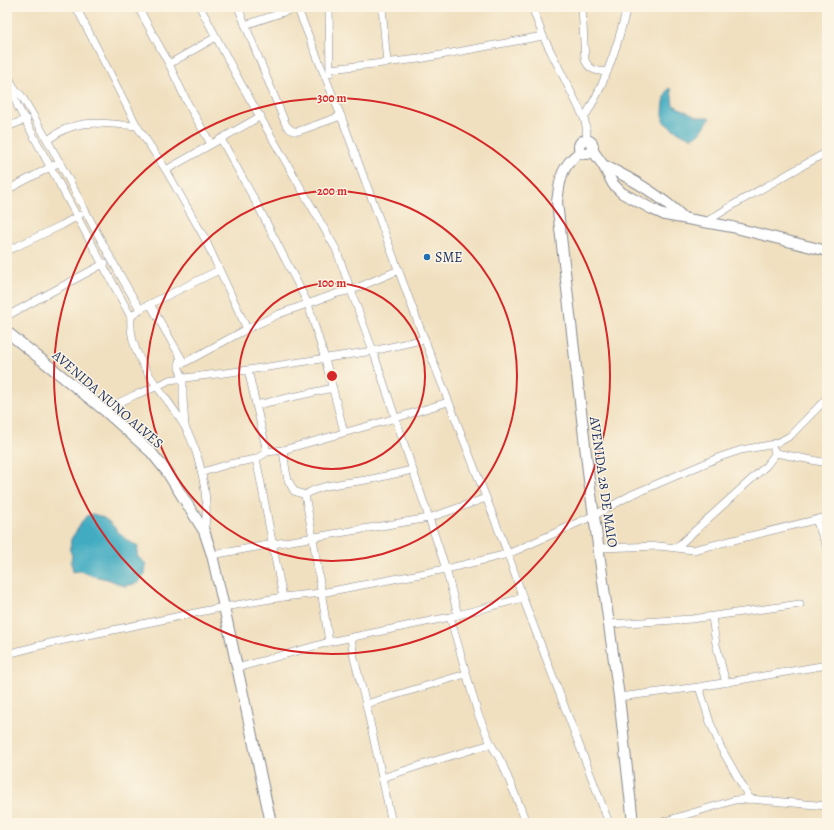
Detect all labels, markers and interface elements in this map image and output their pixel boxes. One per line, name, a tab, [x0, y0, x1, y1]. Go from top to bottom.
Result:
text: 300 m	[317, 90, 347, 106]
text: 200 m	[317, 183, 347, 199]
place label: SME	[435, 248, 463, 267]
marker: SME	[422, 252, 432, 262]
text: 100 m	[318, 275, 346, 291]
street label: AVENIDA NUNO ALVES	[47, 345, 167, 453]
centre of rings	[325, 369, 339, 383]
street label: AVENIDA 28 DE MAIO	[585, 414, 622, 549]

